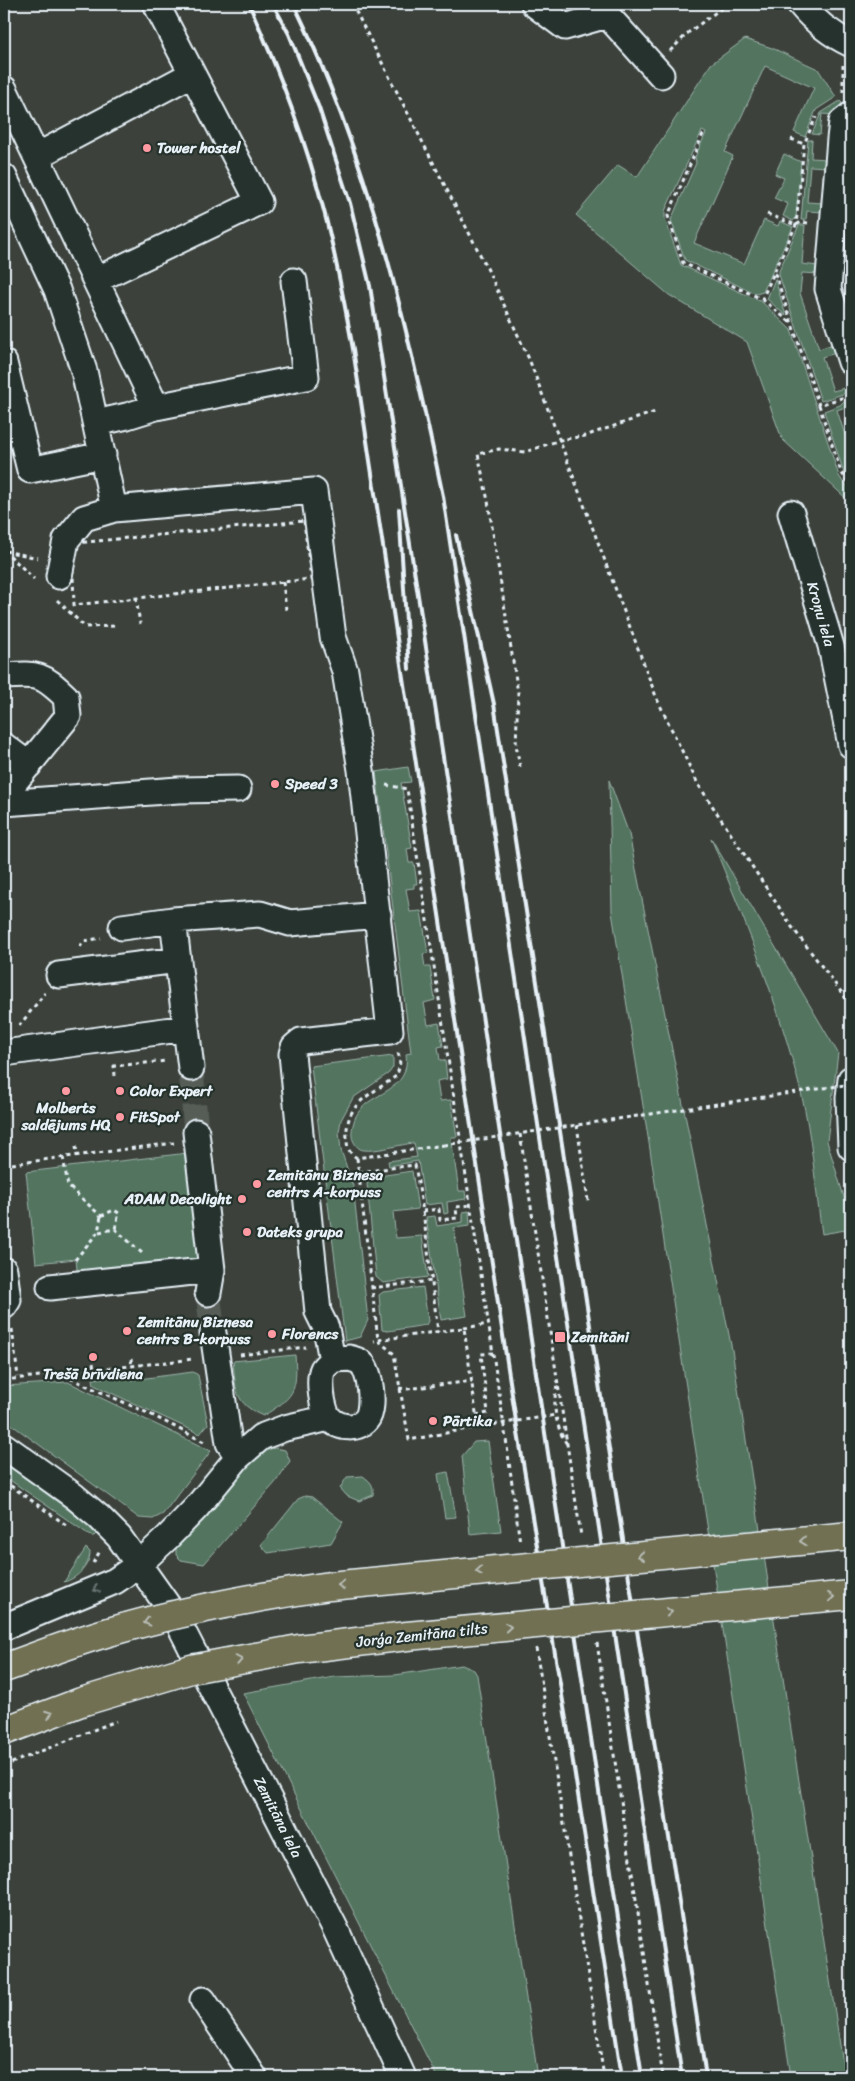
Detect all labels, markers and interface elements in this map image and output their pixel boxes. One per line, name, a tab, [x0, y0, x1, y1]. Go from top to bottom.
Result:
place label: Tower hostel	[157, 135, 241, 161]
marker: Tower hostel	[141, 142, 153, 154]
street label: Kroņu iela	[799, 578, 843, 650]
place label: Speed 3	[284, 771, 339, 797]
marker: Speed 3	[269, 778, 281, 790]
place label: Color Expert	[129, 1078, 213, 1104]
marker: Molberts saldējums HQ	[60, 1085, 72, 1097]
marker: Color Expert	[114, 1085, 126, 1097]
place label: Molberts saldējums HQ	[20, 1095, 111, 1138]
place label: FitSpot	[129, 1104, 181, 1130]
marker: FitSpot	[114, 1111, 126, 1123]
place label: Zemitānu Biznesa centrs A-korpuss	[266, 1162, 383, 1205]
marker: Zemitānu Biznesa centrs A-korpuss	[251, 1178, 263, 1190]
place label: ADAM Decolight	[124, 1186, 232, 1212]
marker: ADAM Decolight	[236, 1193, 248, 1205]
place label: Dateks grupa	[257, 1219, 343, 1245]
marker: Dateks grupa	[241, 1226, 253, 1238]
place label: Zemitānu Biznesa centrs B-korpuss	[136, 1309, 253, 1352]
place label: Florencs	[281, 1321, 340, 1347]
place label: Zemitāni	[570, 1324, 630, 1350]
marker: Zemitānu Biznesa centrs B-korpuss	[121, 1325, 133, 1337]
marker: Florencs	[266, 1328, 278, 1340]
marker: Zemitāni	[553, 1330, 567, 1344]
marker: Trešā brīvdiena	[87, 1351, 99, 1363]
place label: Trešā brīvdiena	[43, 1361, 143, 1387]
place label: Pārtika	[443, 1408, 492, 1434]
marker: Pārtika	[427, 1415, 439, 1427]
one-way arrow	[798, 1535, 806, 1546]
one-way arrow	[637, 1550, 645, 1561]
one-way arrow	[475, 1565, 483, 1576]
one-way arrow	[336, 1579, 344, 1590]
one-way arrow	[92, 1582, 101, 1593]
one-way arrow	[827, 1592, 835, 1603]
one-way arrow	[666, 1607, 674, 1618]
street label: Jorģa Zemitāna tilts	[354, 1615, 489, 1655]
one-way arrow	[142, 1616, 151, 1627]
one-way arrow	[504, 1622, 512, 1633]
one-way arrow	[234, 1655, 243, 1666]
one-way arrow	[44, 1710, 53, 1720]
street label: Zemitāna iela	[246, 1772, 310, 1863]

